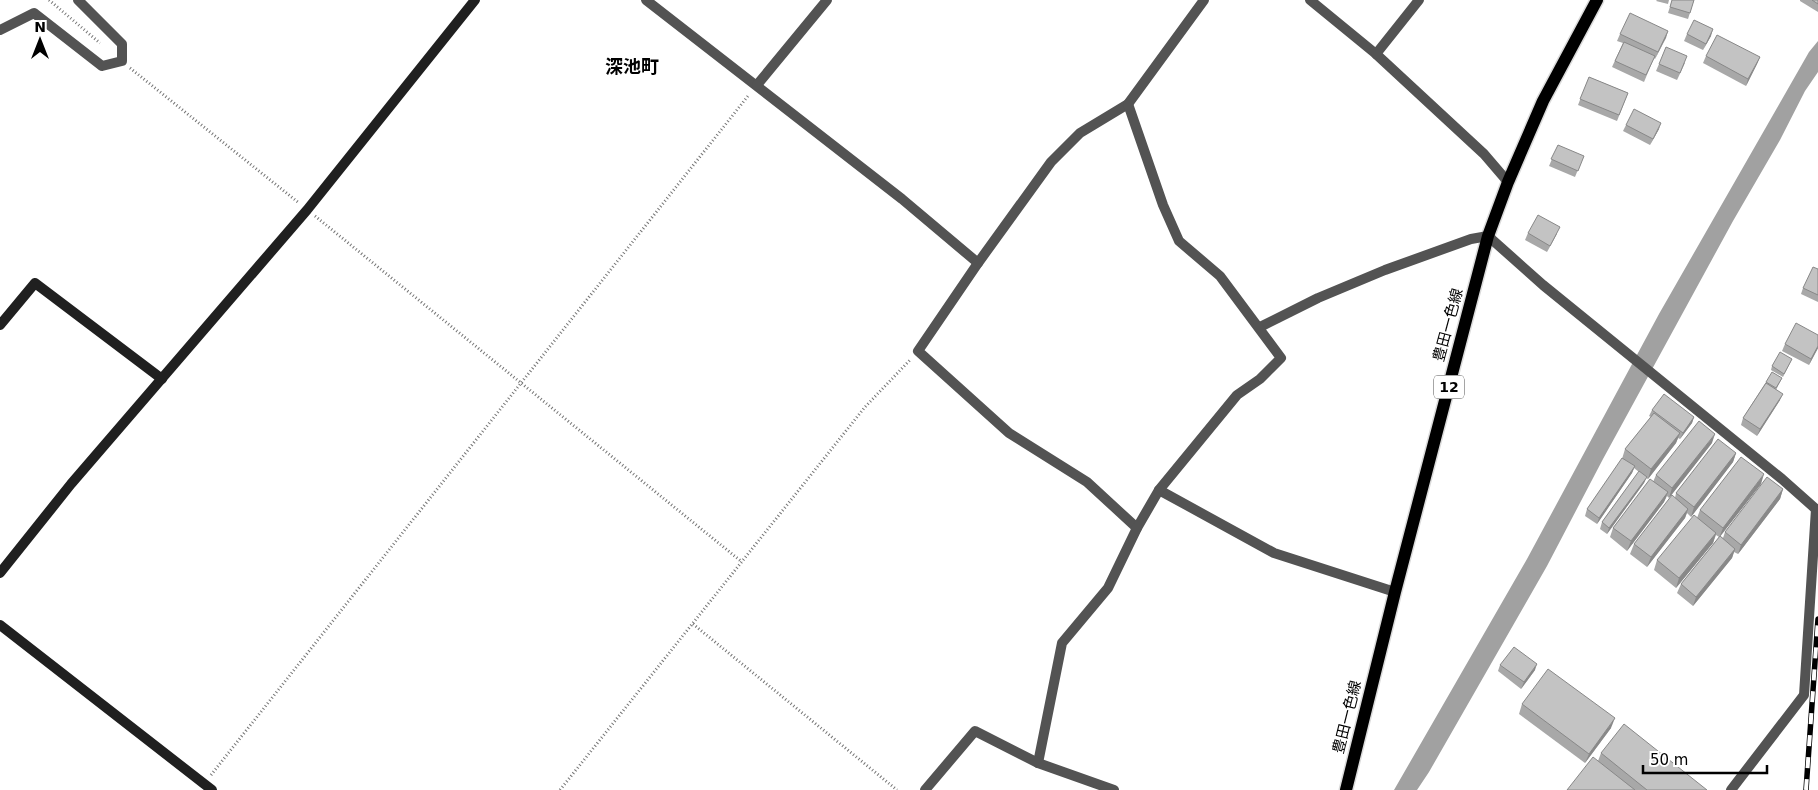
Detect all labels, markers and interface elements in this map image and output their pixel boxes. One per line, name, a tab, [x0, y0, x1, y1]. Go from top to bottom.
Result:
north arrow	[15, 15, 65, 65]
text: N	[34, 19, 46, 35]
district label: 深池町	[605, 56, 659, 77]
street label: 豊田一色線	[1430, 286, 1466, 364]
road number: 12	[1434, 376, 1464, 398]
street label: 豊田一色線	[1329, 678, 1365, 756]
scale bar	[1643, 742, 1767, 774]
text: 50 m	[1650, 751, 1688, 769]

